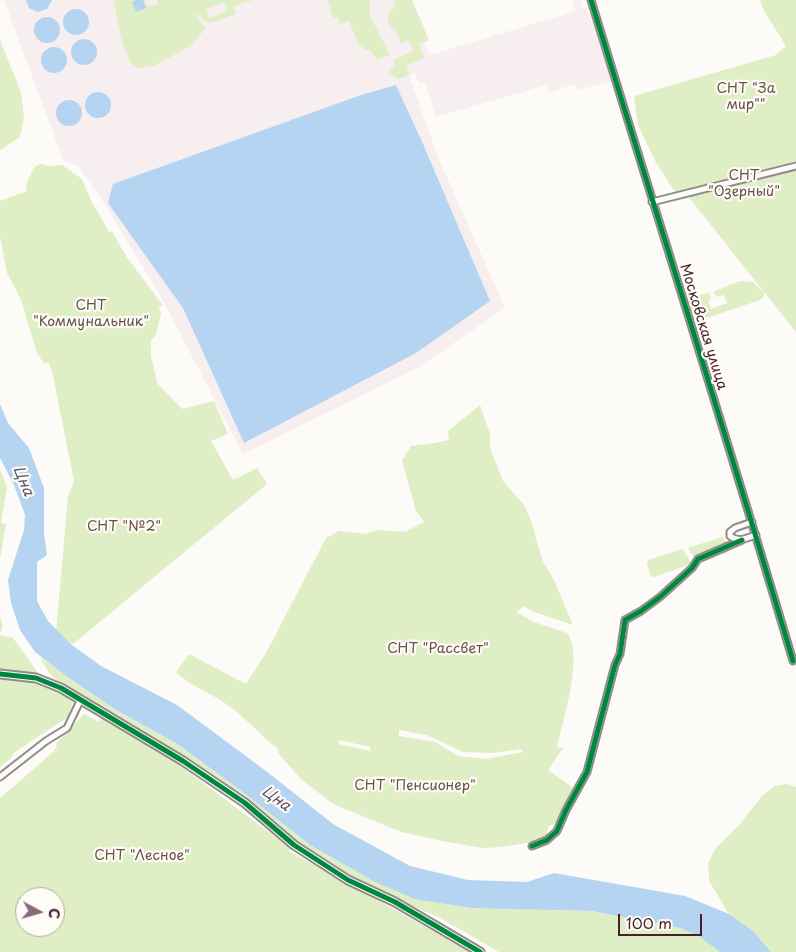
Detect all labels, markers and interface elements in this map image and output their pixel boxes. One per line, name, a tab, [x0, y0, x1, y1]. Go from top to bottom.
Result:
park label: СНТ "За мир""	[717, 81, 775, 114]
park label: СНТ "Озерный"	[708, 168, 780, 200]
street label: Московская улица	[676, 262, 730, 392]
park label: СНТ "Коммунальник"	[33, 298, 149, 331]
water label: Цна	[9, 463, 37, 499]
park label: СНТ "№2"	[87, 519, 161, 535]
park label: СНТ "Рассвет"	[387, 641, 489, 657]
park label: СНТ "Пенсионер"	[354, 778, 476, 794]
water label: Цна	[258, 783, 294, 815]
park label: СНТ "Лесное"	[94, 848, 190, 864]
north arrow	[15, 887, 65, 937]
scale bar	[621, 904, 705, 936]
text: С	[43, 907, 65, 920]
text: 100 m	[626, 911, 672, 934]

